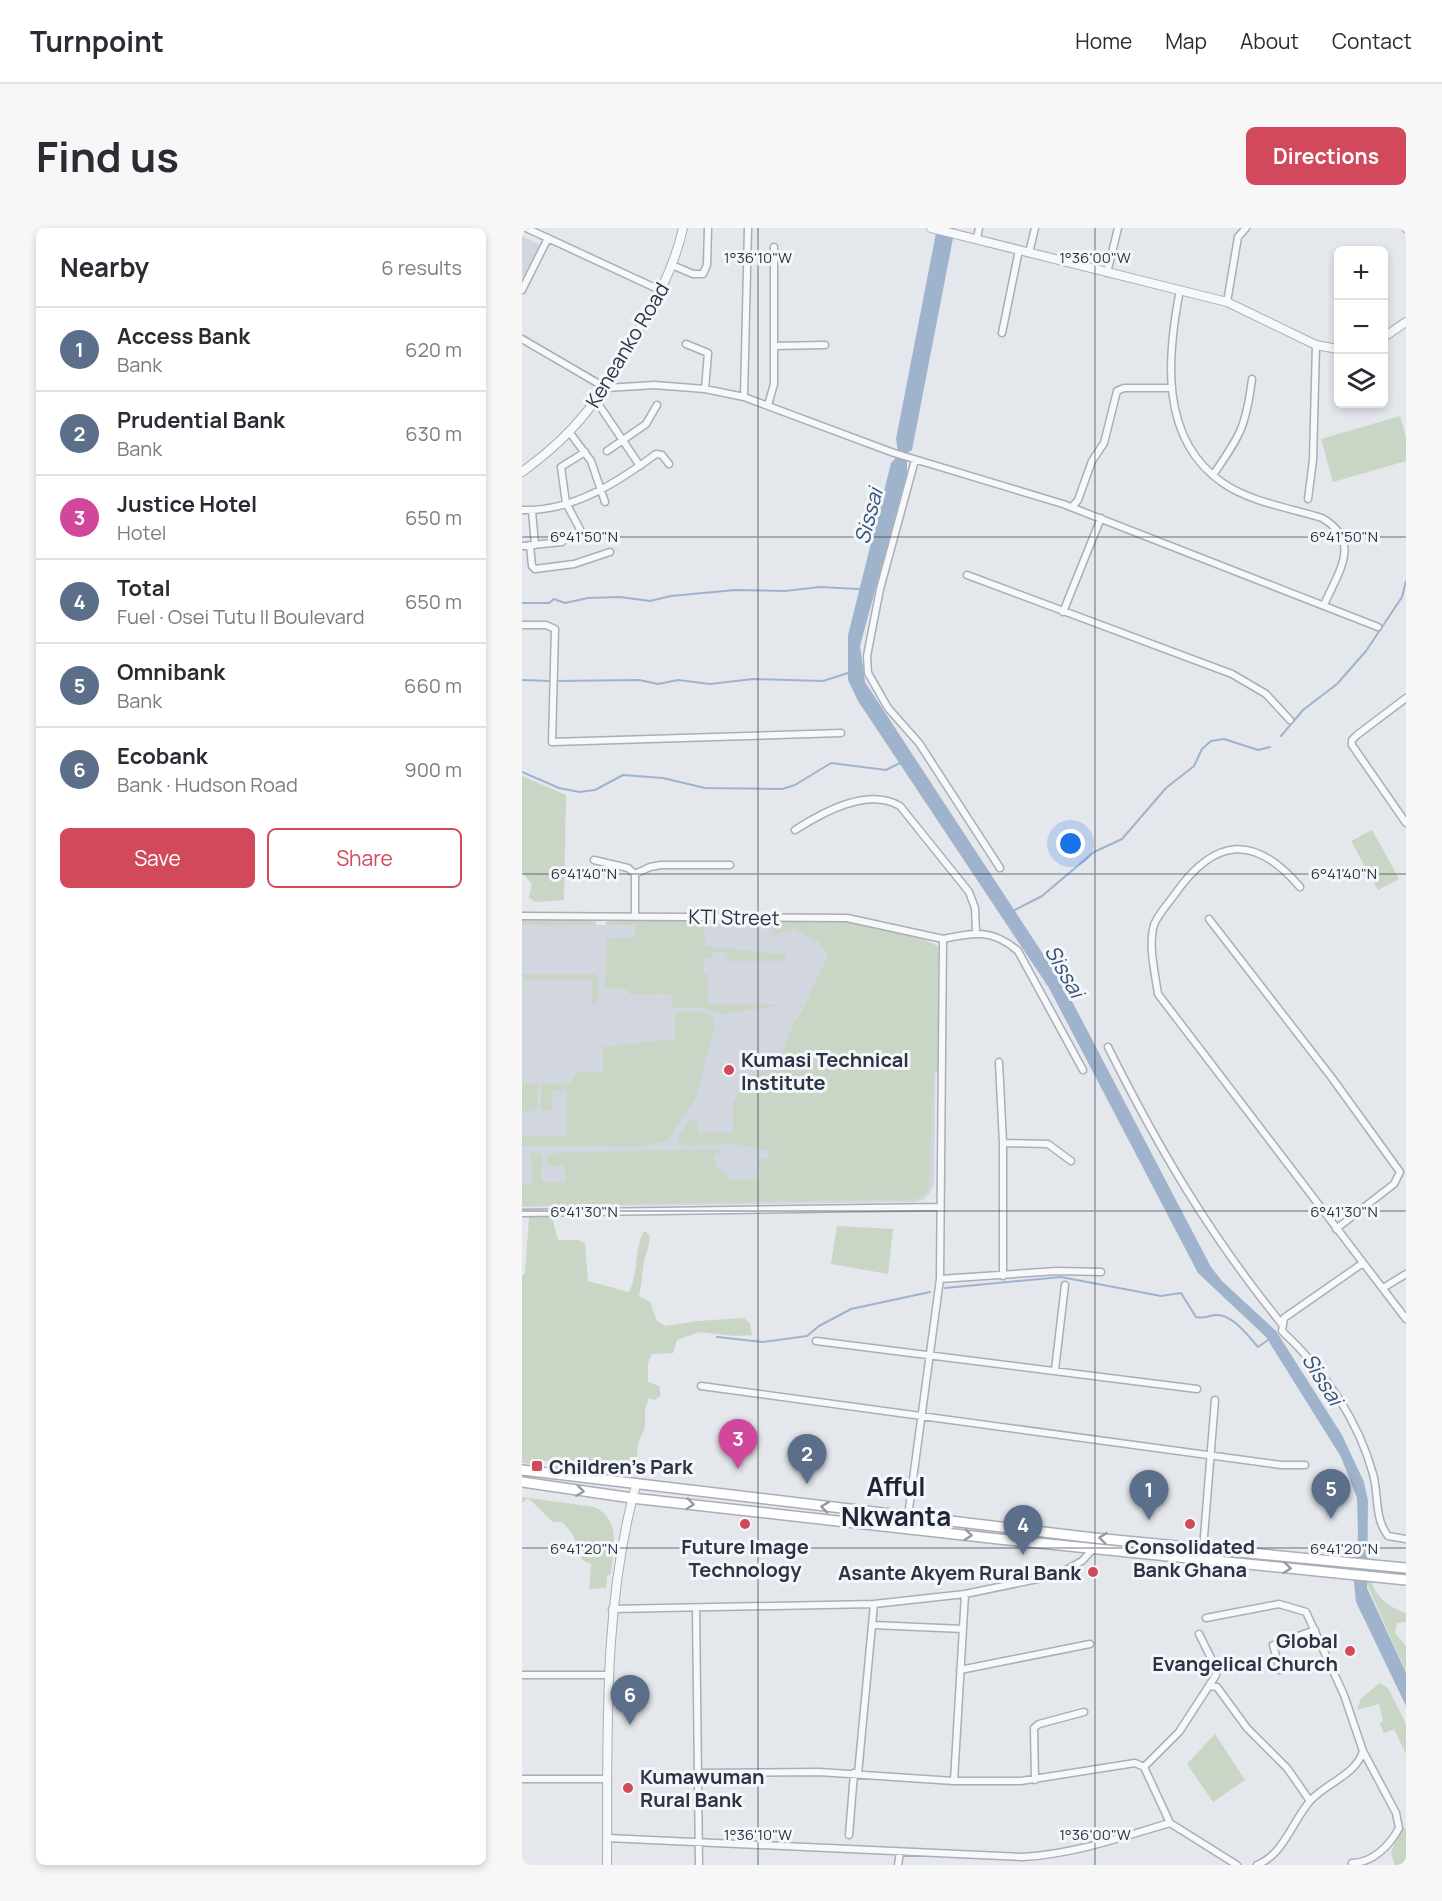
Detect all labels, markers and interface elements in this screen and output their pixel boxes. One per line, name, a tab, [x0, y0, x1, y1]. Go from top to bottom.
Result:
text: Turnpoint	[30, 22, 164, 60]
text: Home	[1075, 27, 1132, 55]
text: Map	[1165, 27, 1207, 55]
text: About	[1240, 27, 1299, 55]
text: Contact	[1332, 27, 1412, 55]
text: Find us	[36, 127, 179, 185]
button: Directions	[1246, 127, 1406, 185]
map controls	[1334, 246, 1388, 408]
button: +	[1334, 246, 1388, 300]
text: 1°36'10"W	[724, 247, 792, 268]
text: 1°36'00"W	[1059, 247, 1131, 268]
text: Nearby	[60, 249, 149, 285]
text: 6 results	[381, 254, 462, 281]
street label: Keneanko Road	[579, 277, 675, 413]
button: −	[1334, 300, 1388, 354]
text: Access Bank	[117, 321, 250, 351]
text: 1	[75, 336, 84, 363]
text: 620 m	[405, 336, 462, 363]
text: Bank	[117, 351, 162, 378]
button: layers	[1334, 354, 1388, 408]
text: Prudential Bank	[117, 405, 285, 435]
text: 2	[74, 420, 85, 447]
text: 630 m	[405, 420, 462, 447]
text: Bank	[117, 435, 162, 462]
water label: Sissai	[847, 482, 890, 547]
text: Justice Hotel	[117, 489, 257, 519]
text: 3	[74, 504, 85, 531]
text: 650 m	[405, 504, 462, 531]
text: Hotel	[117, 519, 167, 546]
text: 6°41'50"N	[550, 526, 618, 547]
text: 6°41'50"N	[1310, 526, 1378, 547]
text: Total	[117, 573, 171, 603]
text: 4	[73, 588, 86, 615]
text: 650 m	[405, 588, 462, 615]
text: Fuel · Osei Tutu II Boulevard	[117, 603, 365, 630]
text: Omnibank	[117, 657, 225, 687]
text: 5	[74, 672, 85, 699]
text: 660 m	[404, 672, 462, 699]
text: Bank	[117, 687, 162, 714]
text: Ecobank	[117, 741, 208, 771]
text: 6	[73, 756, 86, 783]
text: 900 m	[404, 756, 462, 783]
text: Bank · Hudson Road	[117, 771, 298, 798]
button: Save	[60, 828, 255, 888]
button: Share	[267, 828, 462, 888]
your location	[1056, 829, 1085, 858]
text: 6°41'40"N	[551, 863, 617, 884]
text: 6°41'40"N	[1311, 863, 1377, 884]
street label: KTI Street	[688, 903, 780, 931]
water label: Sissai	[1039, 940, 1093, 1005]
place label: Kumasi Technical Institute	[741, 1046, 909, 1096]
marker: Kumasi Technical Institute	[722, 1063, 736, 1077]
text: 6°41'30"N	[550, 1201, 618, 1222]
text: 6°41'30"N	[1310, 1201, 1378, 1222]
water label: Sissai	[1296, 1348, 1351, 1413]
pin: 3	[718, 1420, 758, 1469]
pin: 2	[788, 1434, 826, 1484]
place label: Children's Park	[549, 1453, 694, 1480]
marker: Children's Park	[530, 1459, 544, 1473]
district label: Afful Nkwanta	[841, 1468, 951, 1534]
pin: 1	[1130, 1470, 1168, 1520]
pin: 5	[1312, 1470, 1350, 1519]
one-way arrow	[576, 1484, 585, 1496]
one-way arrow	[686, 1498, 695, 1510]
one-way arrow	[821, 1501, 830, 1513]
pin: 4	[1004, 1506, 1042, 1555]
marker: Future Image Technology	[738, 1517, 752, 1531]
marker: Consolidated Bank Ghana	[1183, 1517, 1197, 1531]
one-way arrow	[963, 1529, 972, 1541]
one-way arrow	[1098, 1532, 1107, 1545]
place label: Future Image Technology	[681, 1533, 809, 1583]
place label: Consolidated Bank Ghana	[1125, 1533, 1255, 1583]
text: 6°41'20"N	[550, 1538, 618, 1559]
text: 6°41'20"N	[1310, 1538, 1378, 1559]
place label: Asante Akyem Rural Bank	[838, 1559, 1082, 1586]
one-way arrow	[1282, 1561, 1292, 1574]
marker: Asante Akyem Rural Bank	[1086, 1565, 1100, 1579]
place label: Global Evangelical Church	[1152, 1627, 1338, 1677]
marker: Global Evangelical Church	[1343, 1644, 1357, 1658]
pin: 6	[610, 1676, 650, 1725]
place label: Kumawuman Rural Bank	[640, 1763, 764, 1813]
marker: Kumawuman Rural Bank	[621, 1781, 635, 1795]
text: 1°36'10"W	[724, 1824, 792, 1845]
text: 1°36'00"W	[1059, 1824, 1131, 1845]

